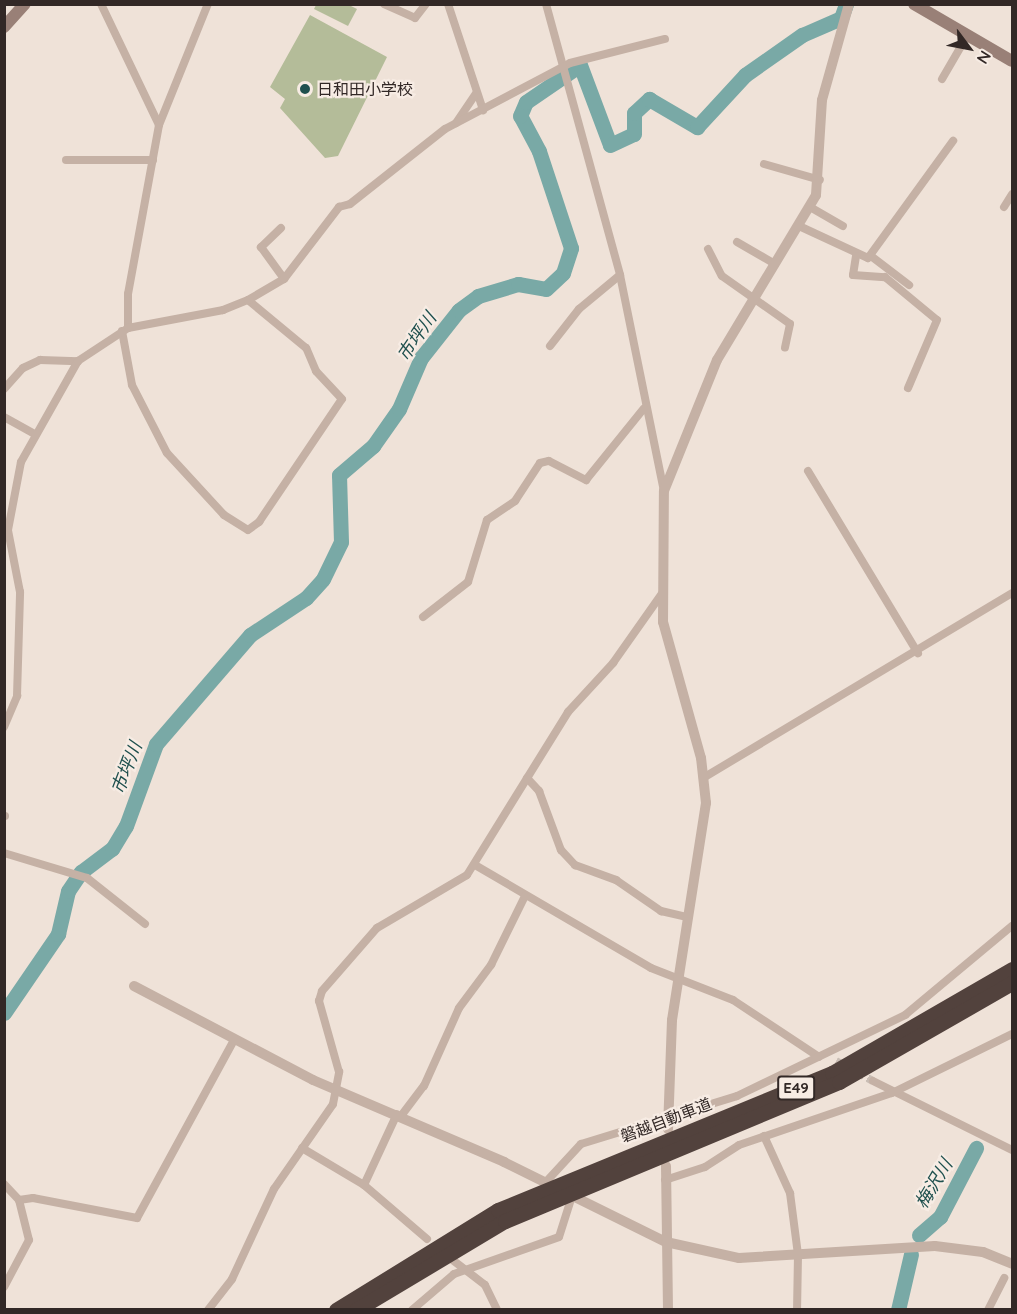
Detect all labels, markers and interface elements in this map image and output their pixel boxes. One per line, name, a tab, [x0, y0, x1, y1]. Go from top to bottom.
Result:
north arrow	[939, 18, 999, 78]
text: N	[973, 47, 996, 68]
place label: 日和田小学校	[317, 79, 413, 99]
marker: 日和田小学校	[298, 82, 312, 96]
water label: 市坪川	[393, 309, 441, 365]
water label: 市坪川	[107, 739, 147, 797]
road number: E49	[776, 1076, 816, 1100]
street label: 磐越自動車道	[618, 1094, 714, 1146]
water label: 梅沢川	[911, 1155, 957, 1213]

